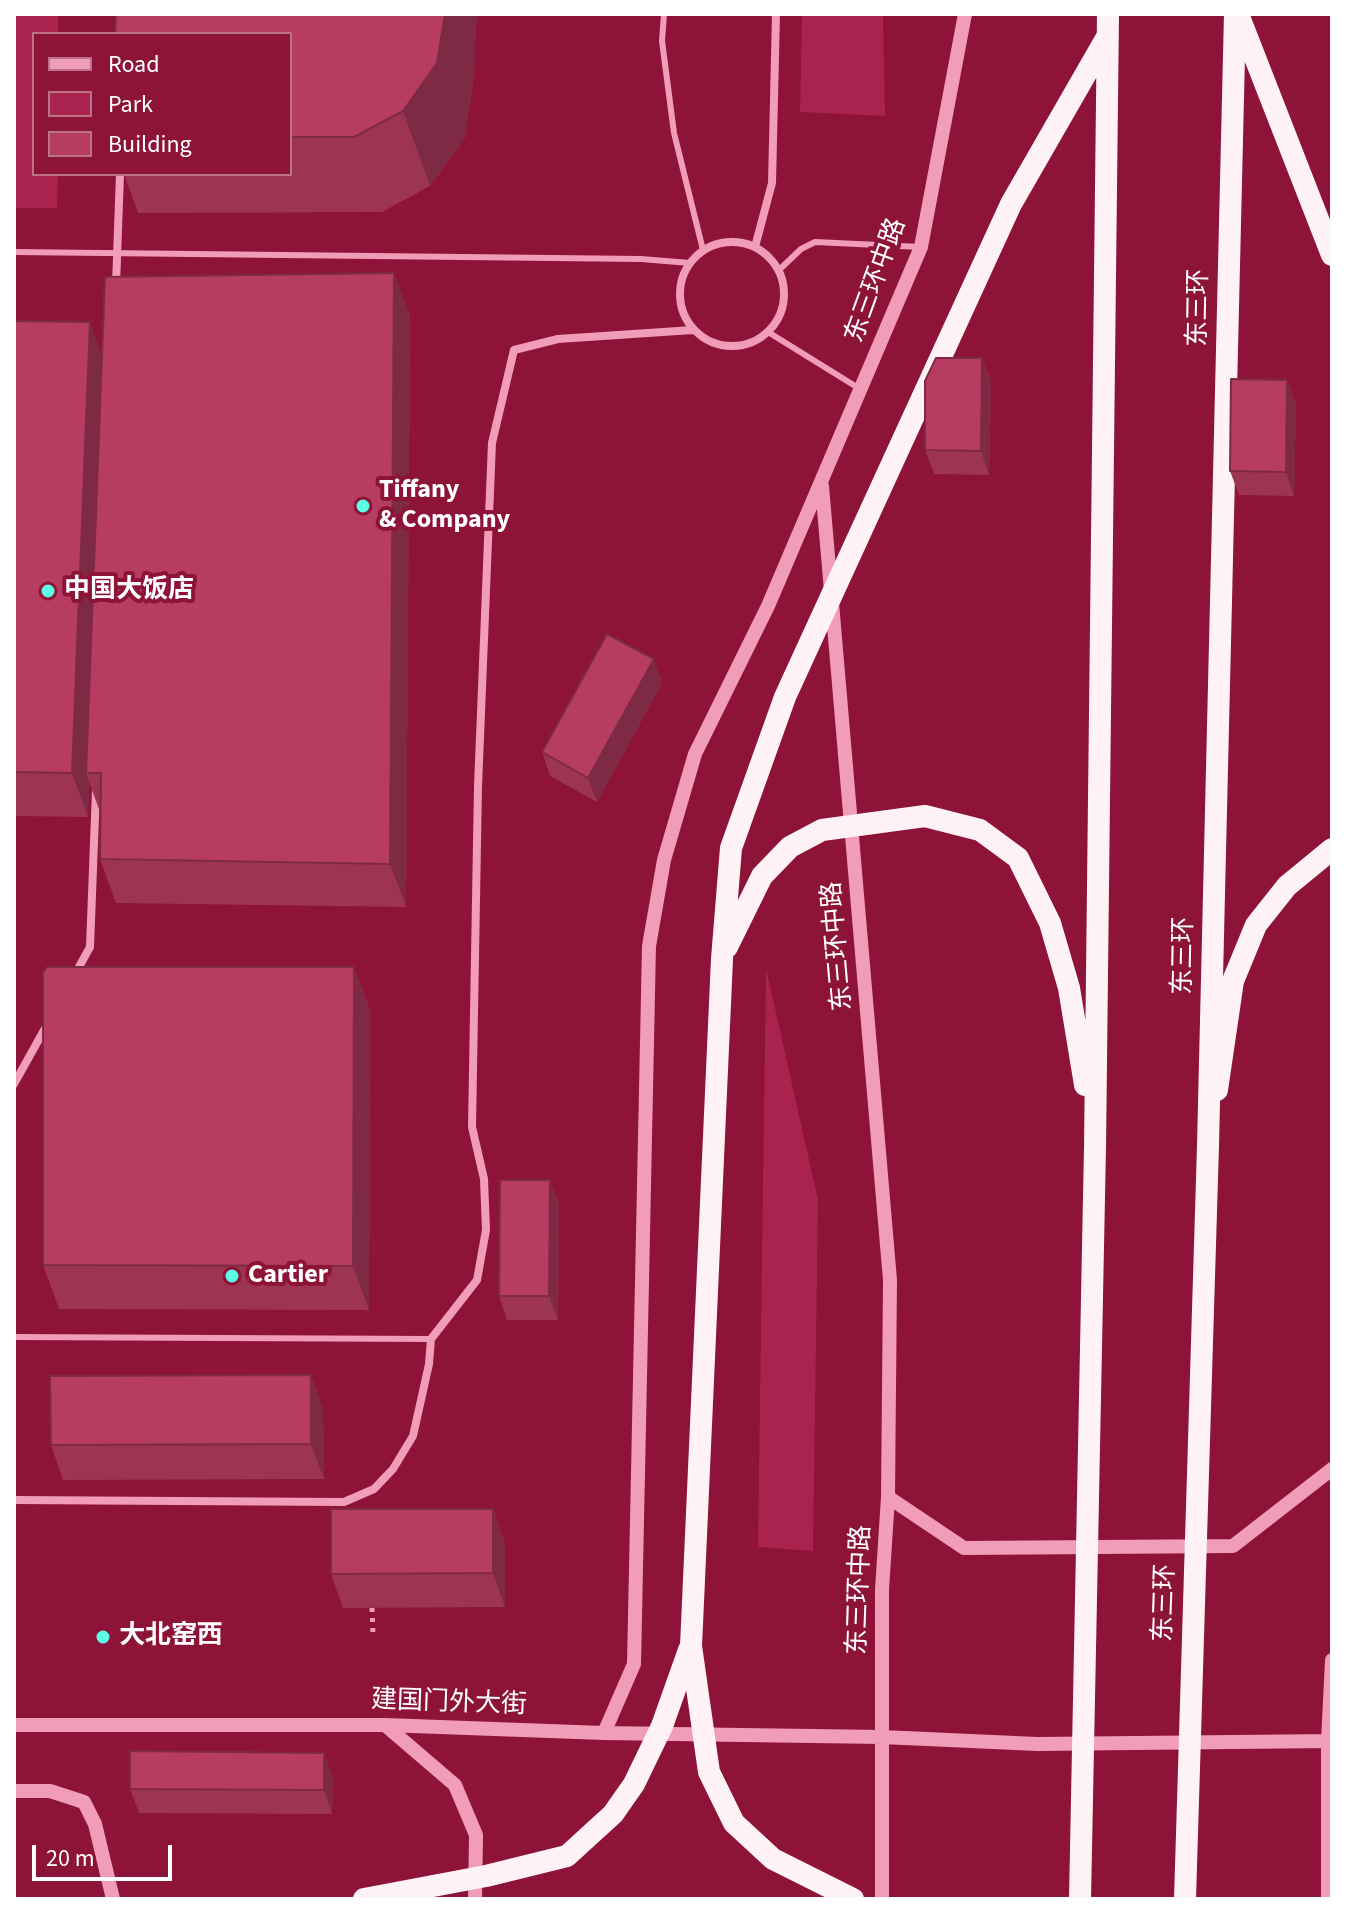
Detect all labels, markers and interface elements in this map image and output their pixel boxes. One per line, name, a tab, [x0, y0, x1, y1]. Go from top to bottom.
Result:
legend	[32, 32, 292, 176]
text: Road	[108, 47, 160, 82]
text: Park	[108, 87, 153, 122]
text: Building	[108, 127, 192, 162]
street label: 东三环中路	[840, 215, 914, 347]
street label: 东三环	[1184, 269, 1216, 347]
place label: Tiffany & Company	[379, 475, 510, 536]
marker: Tiffany & Company	[354, 497, 372, 515]
place label: 中国大饭店	[64, 575, 194, 607]
marker: 中国大饭店	[39, 582, 57, 600]
street label: 东三环中路	[818, 880, 860, 1012]
street label: 东三环	[1169, 917, 1201, 995]
place label: Cartier	[248, 1260, 328, 1292]
marker: Cartier	[223, 1267, 241, 1285]
street label: 东三环中路	[843, 1524, 879, 1656]
street label: 东三环	[1149, 1563, 1183, 1643]
place label: 大北窑西	[119, 1621, 223, 1653]
marker: 大北窑西	[94, 1628, 112, 1646]
street label: 建国门外大街	[371, 1686, 527, 1722]
scale bar	[36, 1829, 176, 1879]
text: 20 m	[46, 1841, 95, 1876]

